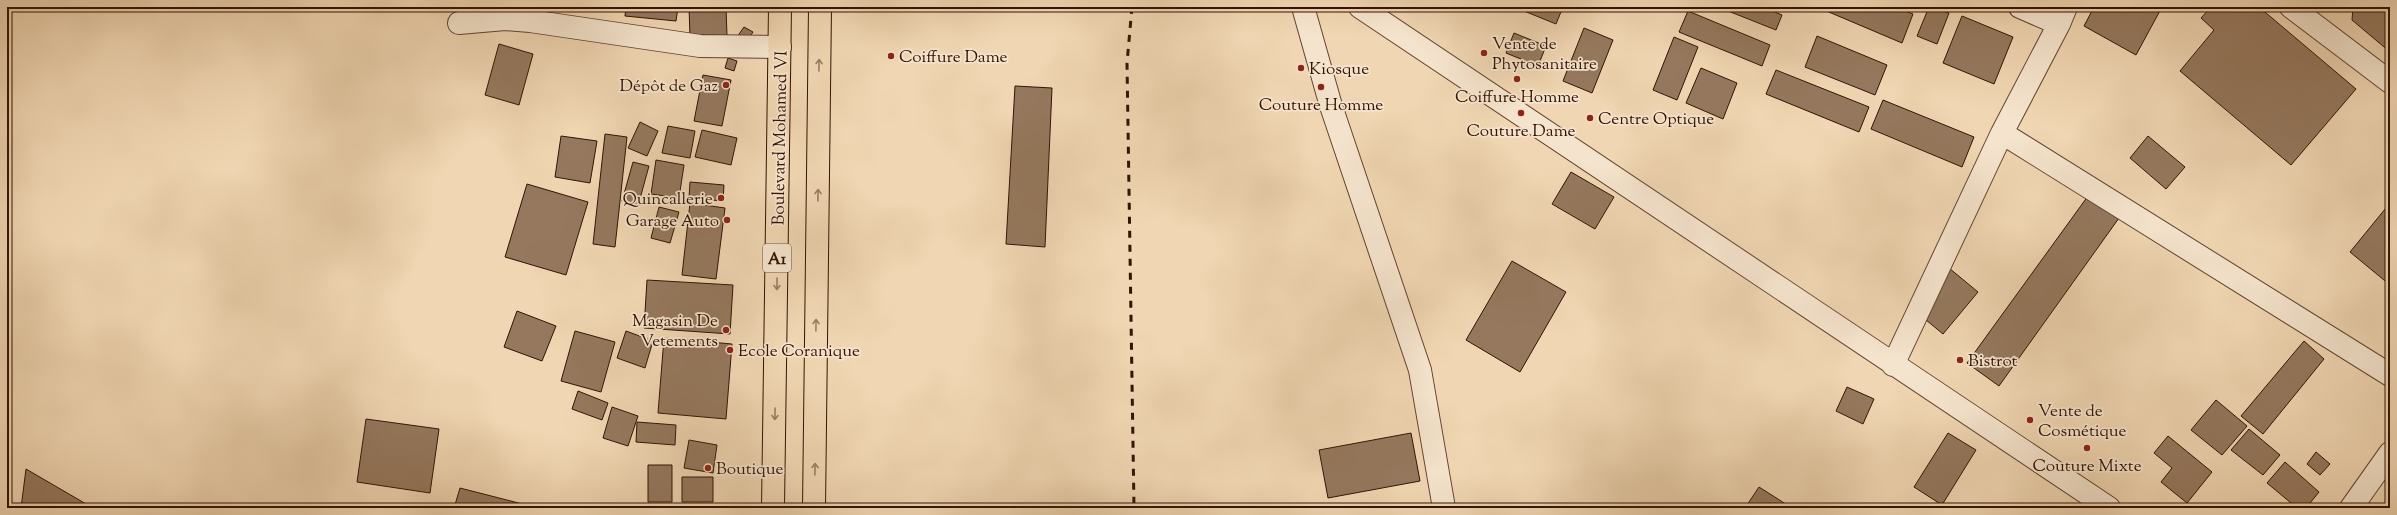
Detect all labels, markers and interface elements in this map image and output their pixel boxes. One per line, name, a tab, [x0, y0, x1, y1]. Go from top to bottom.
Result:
place label: Vente de Phytosanitaire	[1492, 33, 1597, 77]
place label: Coiffure Dame	[899, 46, 1008, 70]
marker: Vente de Phytosanitaire	[1479, 48, 1489, 58]
street label: Boulevard Mohamed VI	[767, 50, 795, 226]
marker: Coiffure Dame	[886, 51, 896, 61]
place label: Kiosque	[1309, 58, 1369, 82]
one-way arrow	[816, 59, 823, 72]
marker: Kiosque	[1296, 63, 1306, 73]
marker: Coiffure Homme	[1512, 74, 1522, 84]
place label: Dépôt de Gaz	[620, 75, 718, 99]
marker: Dépôt de Gaz	[721, 80, 731, 90]
marker: Couture Homme	[1316, 82, 1326, 92]
place label: Coiffure Homme	[1455, 86, 1579, 110]
place label: Couture Homme	[1259, 94, 1383, 118]
marker: Couture Dame	[1516, 108, 1526, 118]
place label: Centre Optique	[1598, 108, 1714, 132]
marker: Centre Optique	[1585, 113, 1595, 123]
place label: Couture Dame	[1467, 120, 1576, 144]
place label: Quincallerie	[622, 188, 713, 212]
one-way arrow	[814, 189, 822, 202]
marker: Quincallerie	[716, 193, 726, 203]
place label: Garage Auto	[626, 210, 719, 234]
marker: Garage Auto	[722, 215, 732, 225]
road number: A1	[763, 244, 791, 272]
one-way arrow	[773, 277, 780, 290]
place label: Magasin De Vetements	[632, 310, 718, 354]
one-way arrow	[813, 319, 820, 332]
marker: Magasin De Vetements	[721, 325, 731, 335]
place label: Ecole Coranique	[738, 340, 860, 364]
marker: Ecole Coranique	[725, 345, 735, 355]
place label: Bistrot	[1968, 350, 2018, 374]
marker: Bistrot	[1955, 355, 1965, 365]
place label: Vente de Cosmétique	[2038, 400, 2127, 444]
one-way arrow	[771, 407, 778, 420]
marker: Vente de Cosmétique	[2025, 415, 2035, 425]
marker: Couture Mixte	[2082, 443, 2092, 453]
place label: Couture Mixte	[2032, 455, 2142, 479]
place label: Boutique	[716, 458, 783, 482]
marker: Boutique	[703, 463, 713, 473]
one-way arrow	[811, 463, 819, 476]

